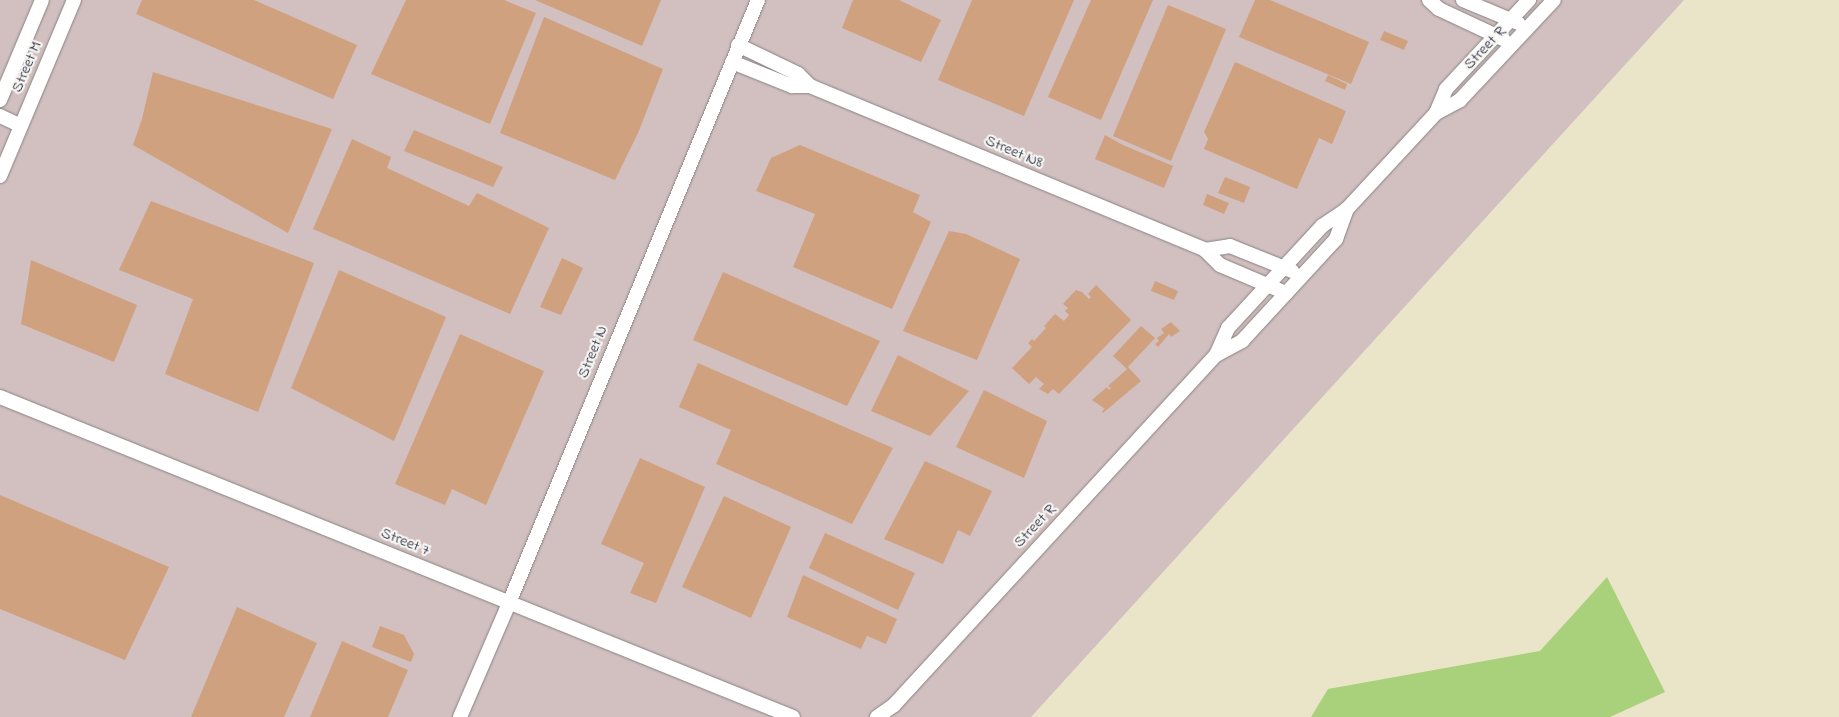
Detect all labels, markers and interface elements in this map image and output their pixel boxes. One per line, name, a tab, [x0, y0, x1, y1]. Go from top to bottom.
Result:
street label: Street R	[1460, 22, 1510, 74]
street label: Street M	[8, 38, 46, 96]
street label: Street N8	[982, 131, 1046, 173]
street label: Street N	[574, 323, 612, 381]
street label: Street R	[1010, 500, 1060, 552]
street label: Street 7	[378, 524, 432, 560]

